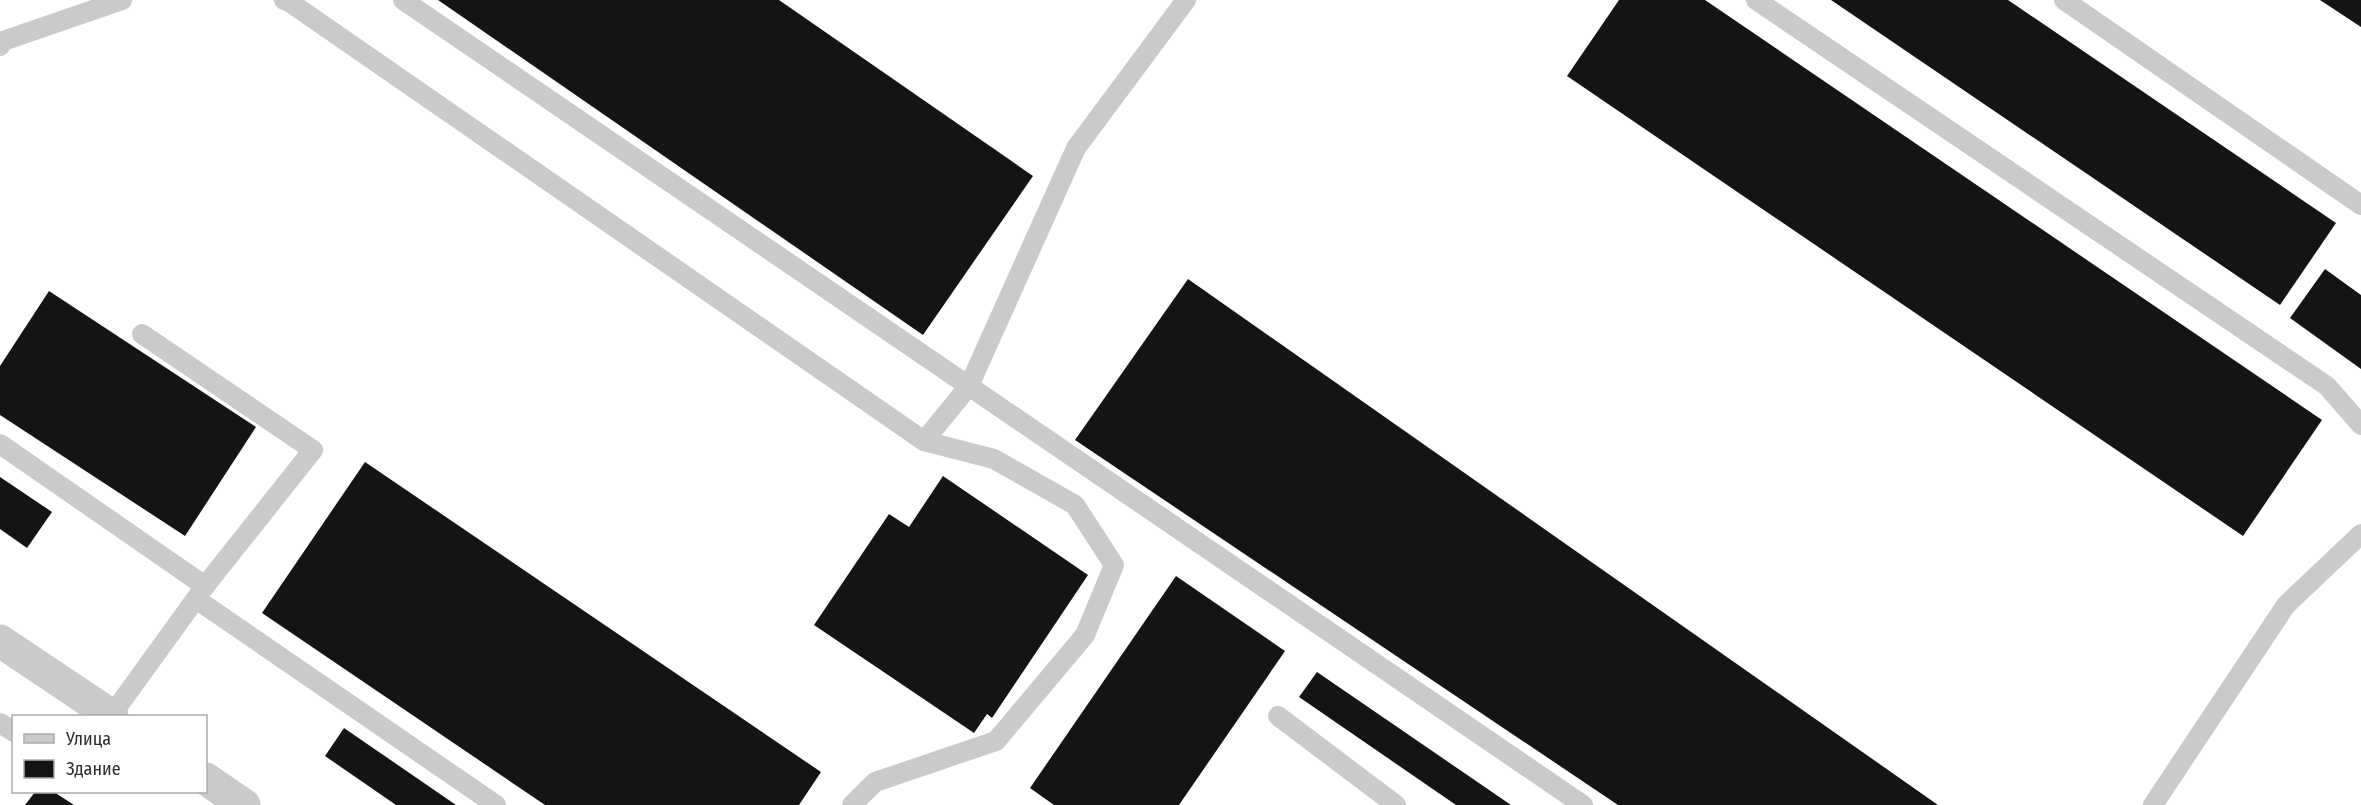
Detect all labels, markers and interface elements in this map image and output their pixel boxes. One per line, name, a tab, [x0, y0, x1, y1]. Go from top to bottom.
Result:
legend	[12, 715, 207, 793]
text: Улица	[65, 728, 111, 750]
text: Здание	[66, 758, 121, 780]

